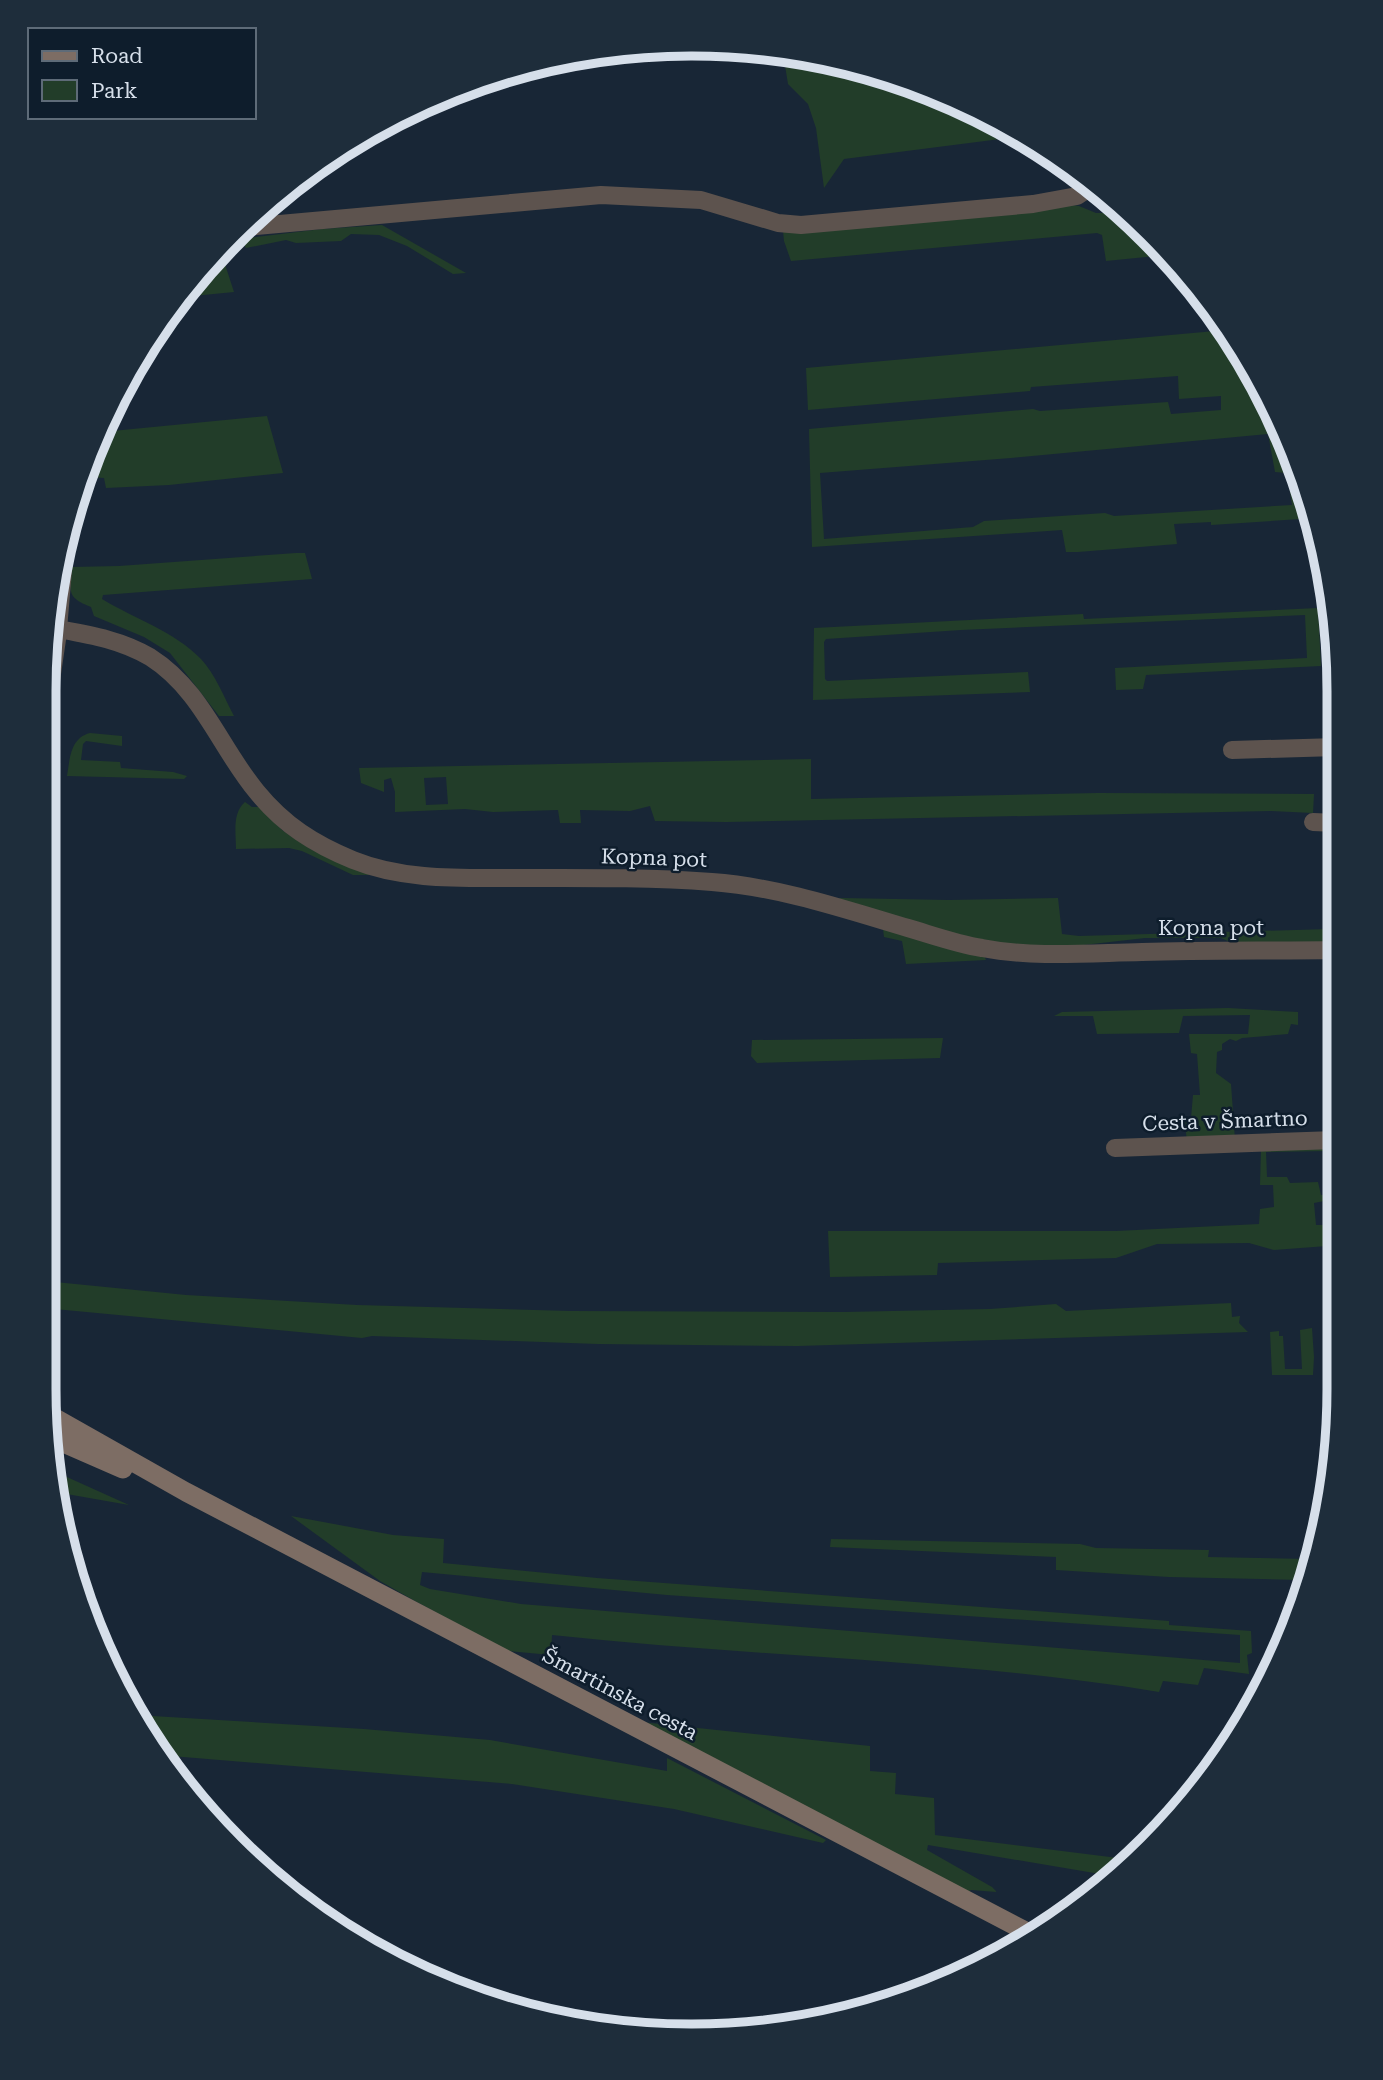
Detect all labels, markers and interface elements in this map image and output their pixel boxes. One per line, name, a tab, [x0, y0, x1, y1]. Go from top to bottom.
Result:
legend	[28, 28, 256, 119]
text: Road	[91, 44, 143, 68]
text: Park	[91, 79, 137, 103]
street label: Kopna pot	[601, 844, 708, 872]
street label: Kopna pot	[1158, 916, 1264, 940]
street label: Cesta v Šmartno	[1142, 1105, 1308, 1136]
street label: Šmartinska cesta	[538, 1642, 703, 1745]

